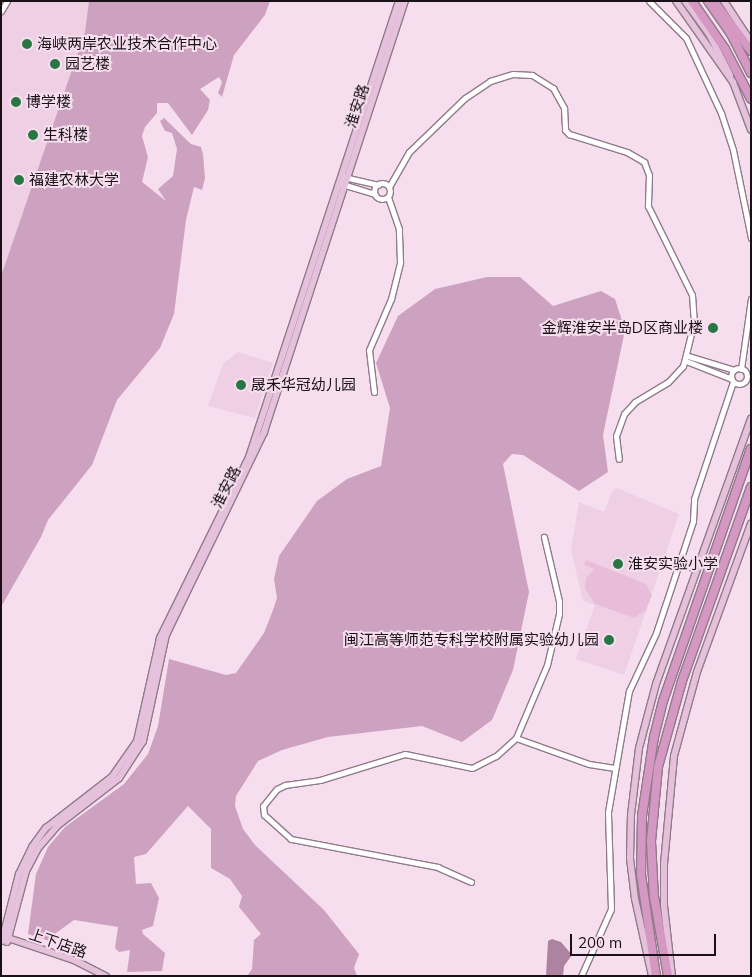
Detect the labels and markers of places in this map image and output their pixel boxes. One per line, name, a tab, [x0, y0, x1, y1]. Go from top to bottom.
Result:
place label: 海峡两岸农业技术合作中心	[37, 35, 217, 53]
marker: 海峡两岸农业技术合作中心	[21, 38, 33, 50]
place label: 园艺楼	[65, 55, 110, 73]
marker: 园艺楼	[49, 58, 61, 70]
place label: 博学楼	[26, 93, 71, 111]
marker: 博学楼	[10, 96, 22, 108]
place label: 生科楼	[43, 126, 88, 144]
marker: 生科楼	[27, 129, 39, 141]
place label: 福建农林大学	[29, 171, 119, 189]
marker: 福建农林大学	[13, 174, 25, 186]
place label: 金辉淮安半岛D区商业楼	[542, 319, 703, 337]
marker: 金辉淮安半岛D区商业楼	[707, 322, 719, 334]
place label: 晟禾华冠幼儿园	[251, 376, 356, 394]
marker: 晟禾华冠幼儿园	[235, 379, 247, 391]
place label: 淮安实验小学	[628, 555, 718, 573]
marker: 淮安实验小学	[612, 558, 624, 570]
place label: 闽江高等师范专科学校附属实验幼儿园	[344, 631, 599, 649]
marker: 闽江高等师范专科学校附属实验幼儿园	[603, 634, 615, 646]

